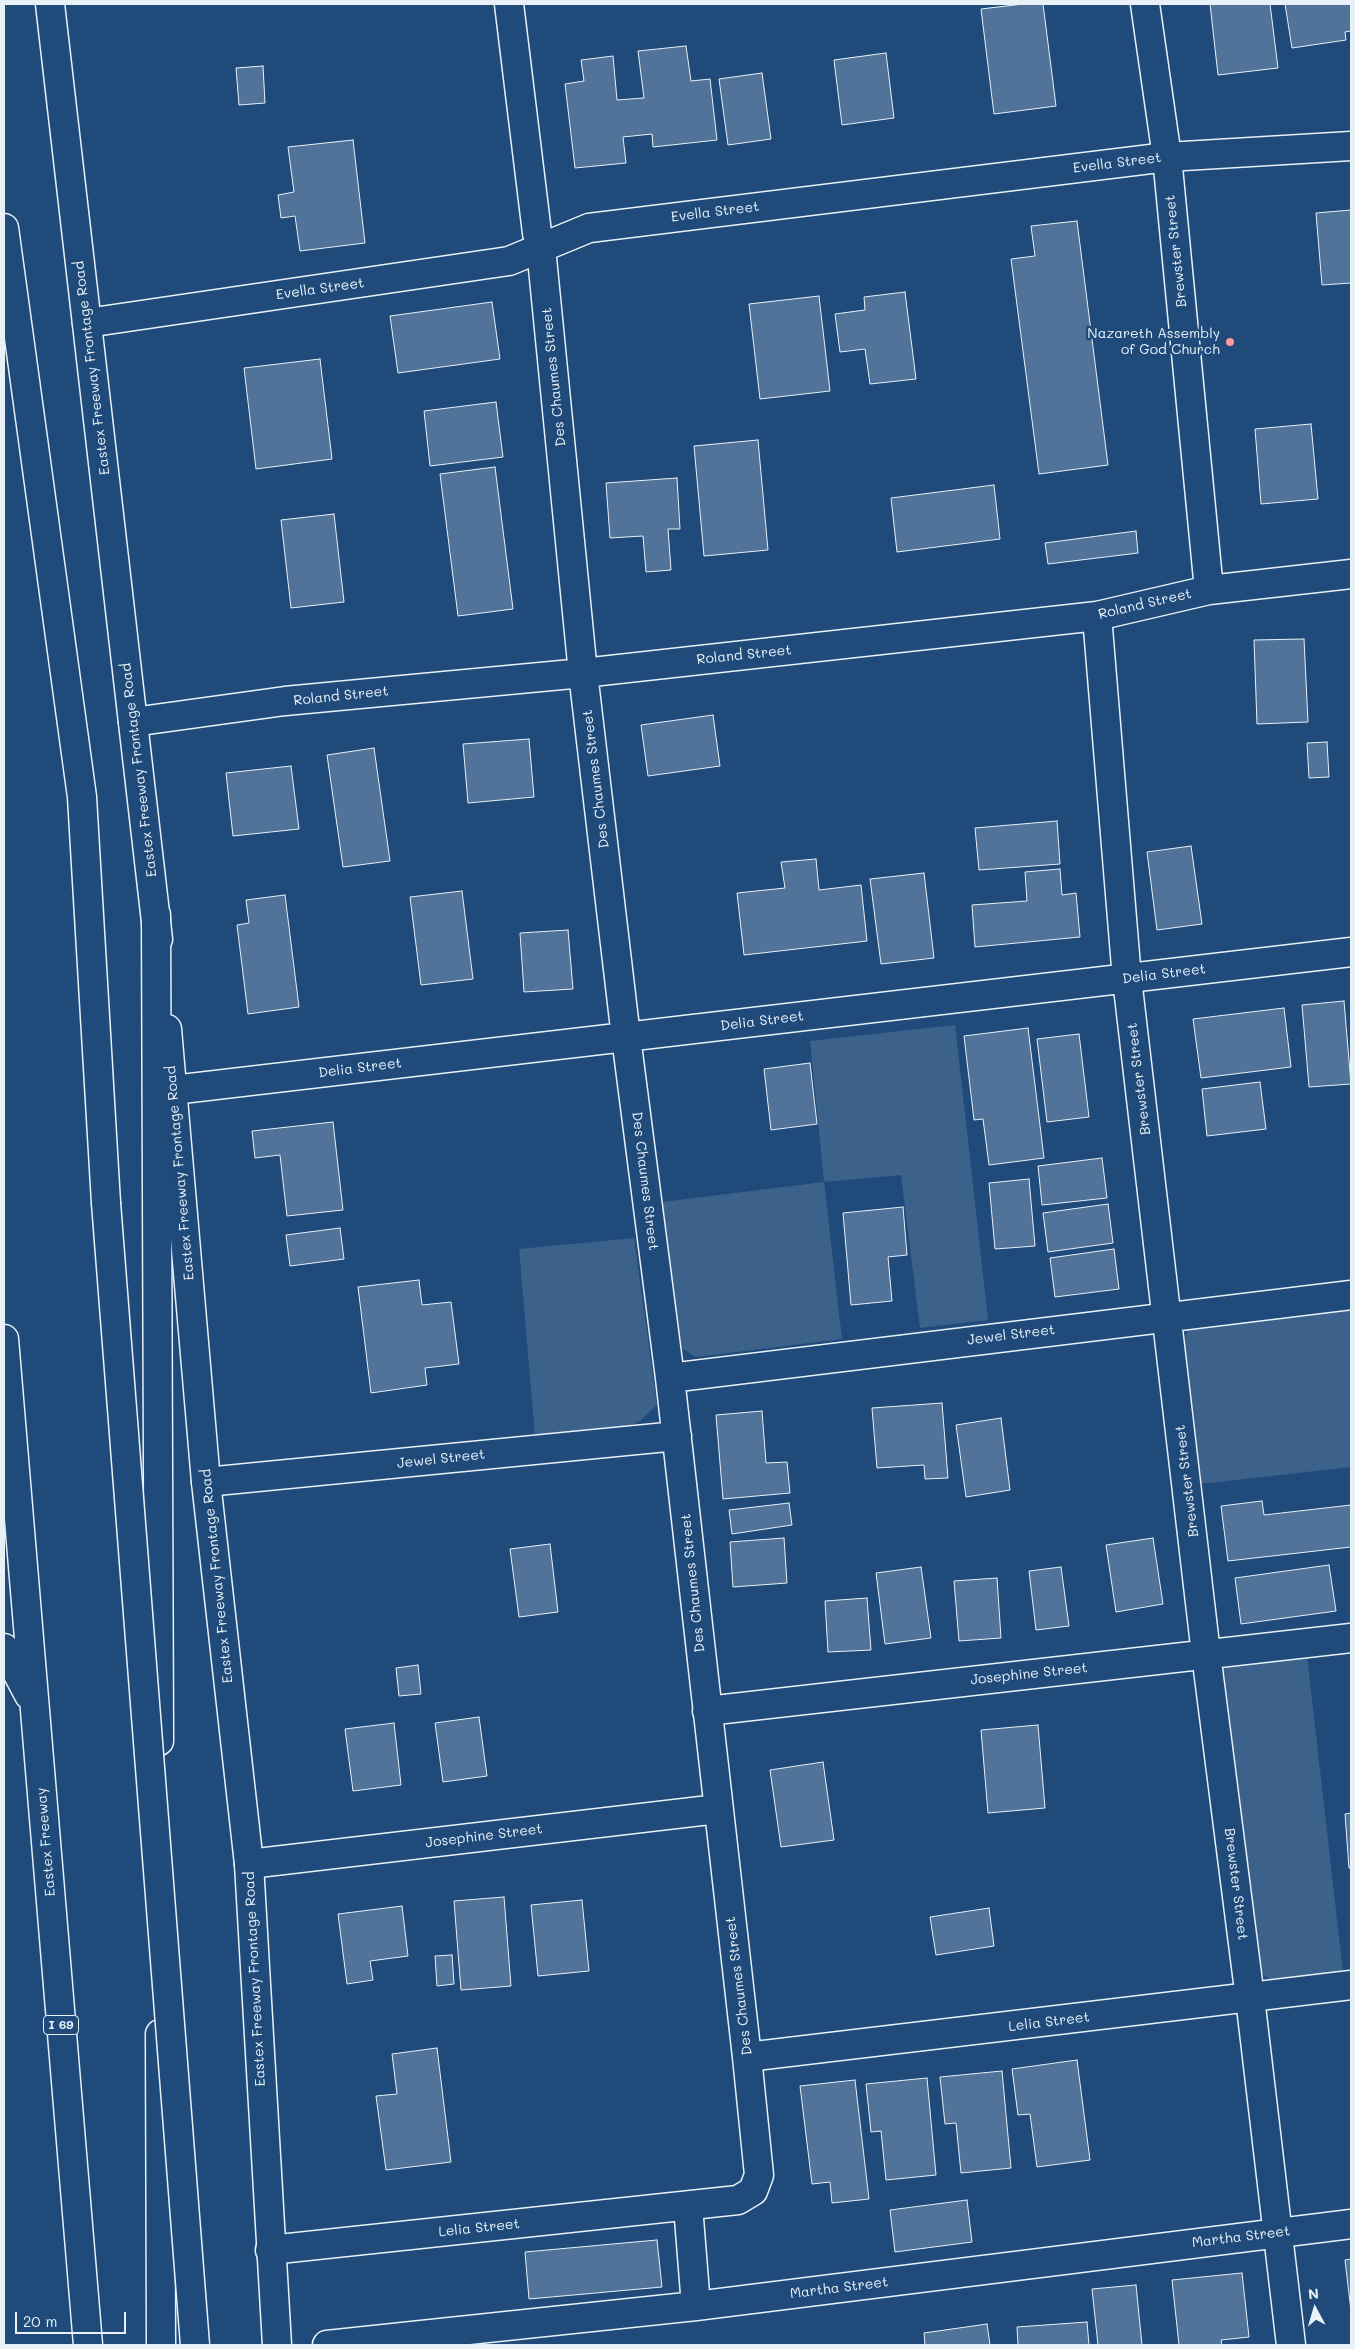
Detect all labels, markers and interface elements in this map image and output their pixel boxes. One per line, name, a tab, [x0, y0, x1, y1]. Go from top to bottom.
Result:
street label: Evella Street	[1072, 149, 1162, 177]
street label: Brewster Street	[1162, 194, 1190, 308]
street label: Evella Street	[670, 198, 760, 226]
street label: Eastex Freeway Frontage Road	[71, 260, 113, 476]
street label: Evella Street	[275, 274, 365, 304]
street label: Des Chaumes Street	[538, 307, 570, 447]
place label: Nazareth Assembly of God Church	[1087, 326, 1220, 358]
marker: Nazareth Assembly of God Church	[1224, 336, 1236, 348]
street label: Roland Street	[1097, 585, 1193, 623]
street label: Roland Street	[696, 642, 792, 668]
street label: Eastex Freeway Frontage Road	[118, 662, 160, 878]
street label: Roland Street	[293, 683, 389, 709]
street label: Des Chaumes Street	[579, 709, 613, 849]
street label: Delia Street	[1121, 961, 1207, 987]
street label: Delia Street	[719, 1008, 805, 1034]
street label: Brewster Street	[1124, 1022, 1154, 1136]
street label: Delia Street	[317, 1055, 403, 1081]
street label: Eastex Freeway Frontage Road	[162, 1065, 198, 1281]
street label: Des Chaumes Street	[628, 1111, 662, 1251]
street label: Jewel Street	[966, 1321, 1056, 1349]
street label: Brewster Street	[1172, 1424, 1202, 1538]
street label: Jewel Street	[396, 1446, 486, 1472]
street label: Eastex Freeway Frontage Road	[197, 1468, 237, 1684]
street label: Des Chaumes Street	[677, 1513, 709, 1653]
street label: Josephine Street	[970, 1659, 1088, 1689]
street label: Eastex Freeway	[33, 1787, 59, 1897]
street label: Josephine Street	[425, 1820, 543, 1852]
street label: Brewster Street	[1221, 1827, 1251, 1941]
street label: Eastex Freeway Frontage Road	[241, 1871, 269, 2087]
street label: Des Chaumes Street	[722, 1916, 756, 2056]
street label: Lelia Street	[1007, 2009, 1091, 2035]
road number: I 69	[44, 2016, 78, 2034]
street label: Lelia Street	[438, 2215, 520, 2241]
street label: Martha Street	[1191, 2223, 1291, 2251]
street label: Martha Street	[789, 2274, 889, 2302]
north arrow	[1290, 2284, 1340, 2334]
text: N	[1307, 2284, 1320, 2304]
scale bar	[18, 2302, 129, 2334]
text: 20 m	[23, 2311, 57, 2331]

